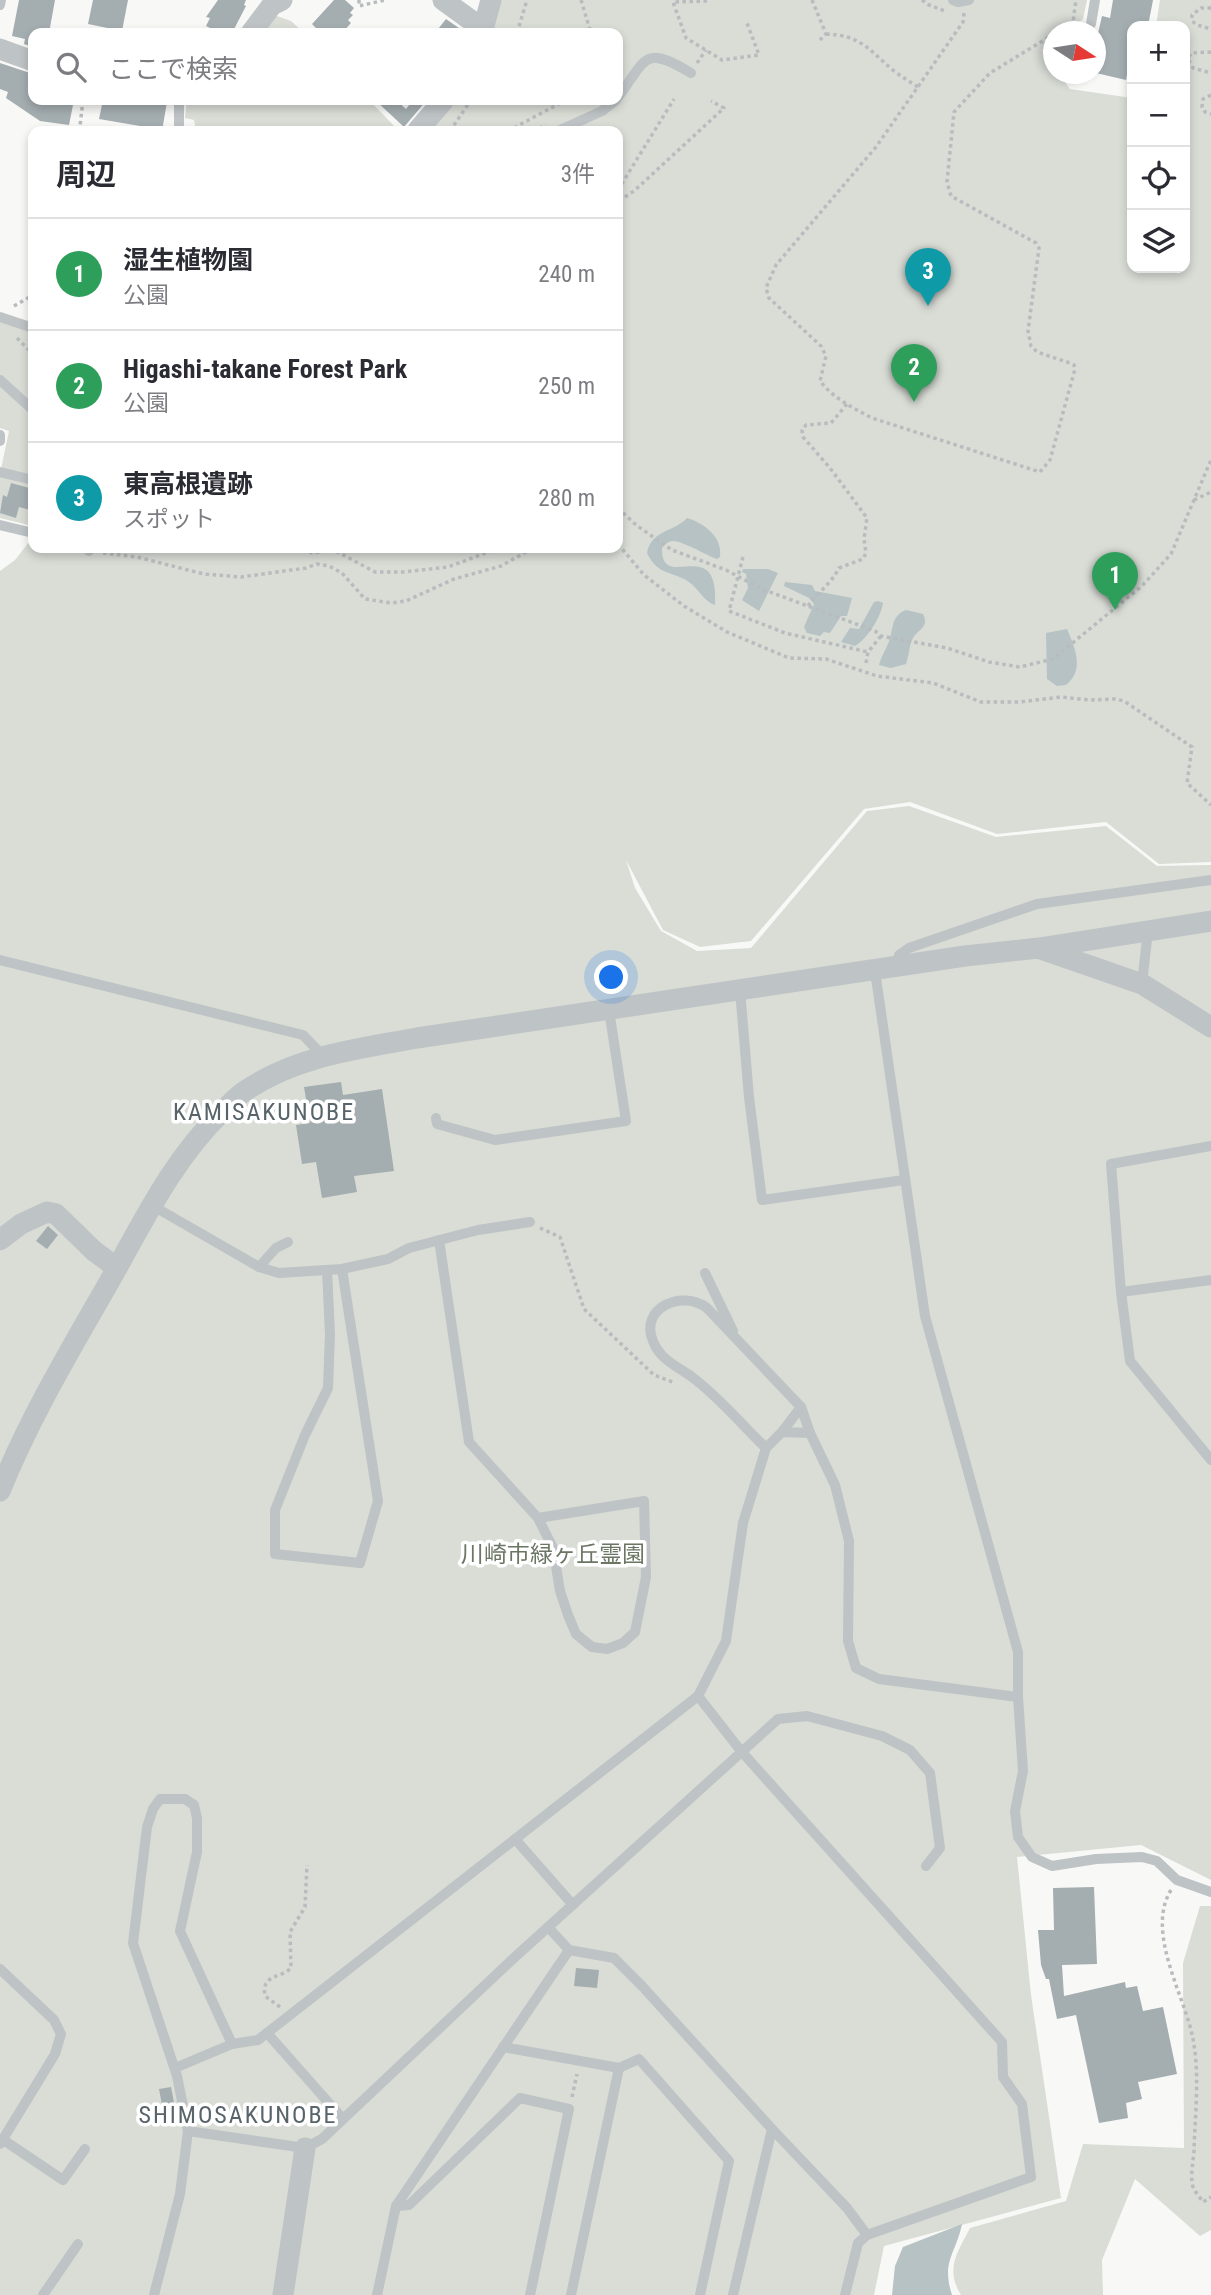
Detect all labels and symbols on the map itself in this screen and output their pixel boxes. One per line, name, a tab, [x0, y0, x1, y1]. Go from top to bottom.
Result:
north arrow	[1043, 21, 1106, 84]
pin: 3	[905, 248, 951, 306]
pin: 2	[891, 344, 937, 402]
pin: 1	[1092, 552, 1138, 610]
your location	[594, 960, 628, 994]
district label: KAMISAKUNOBE	[173, 1098, 355, 1126]
park label: 川崎市緑ヶ丘霊園	[461, 1541, 645, 1568]
district label: SHIMOSAKUNOBE	[138, 2101, 338, 2129]

